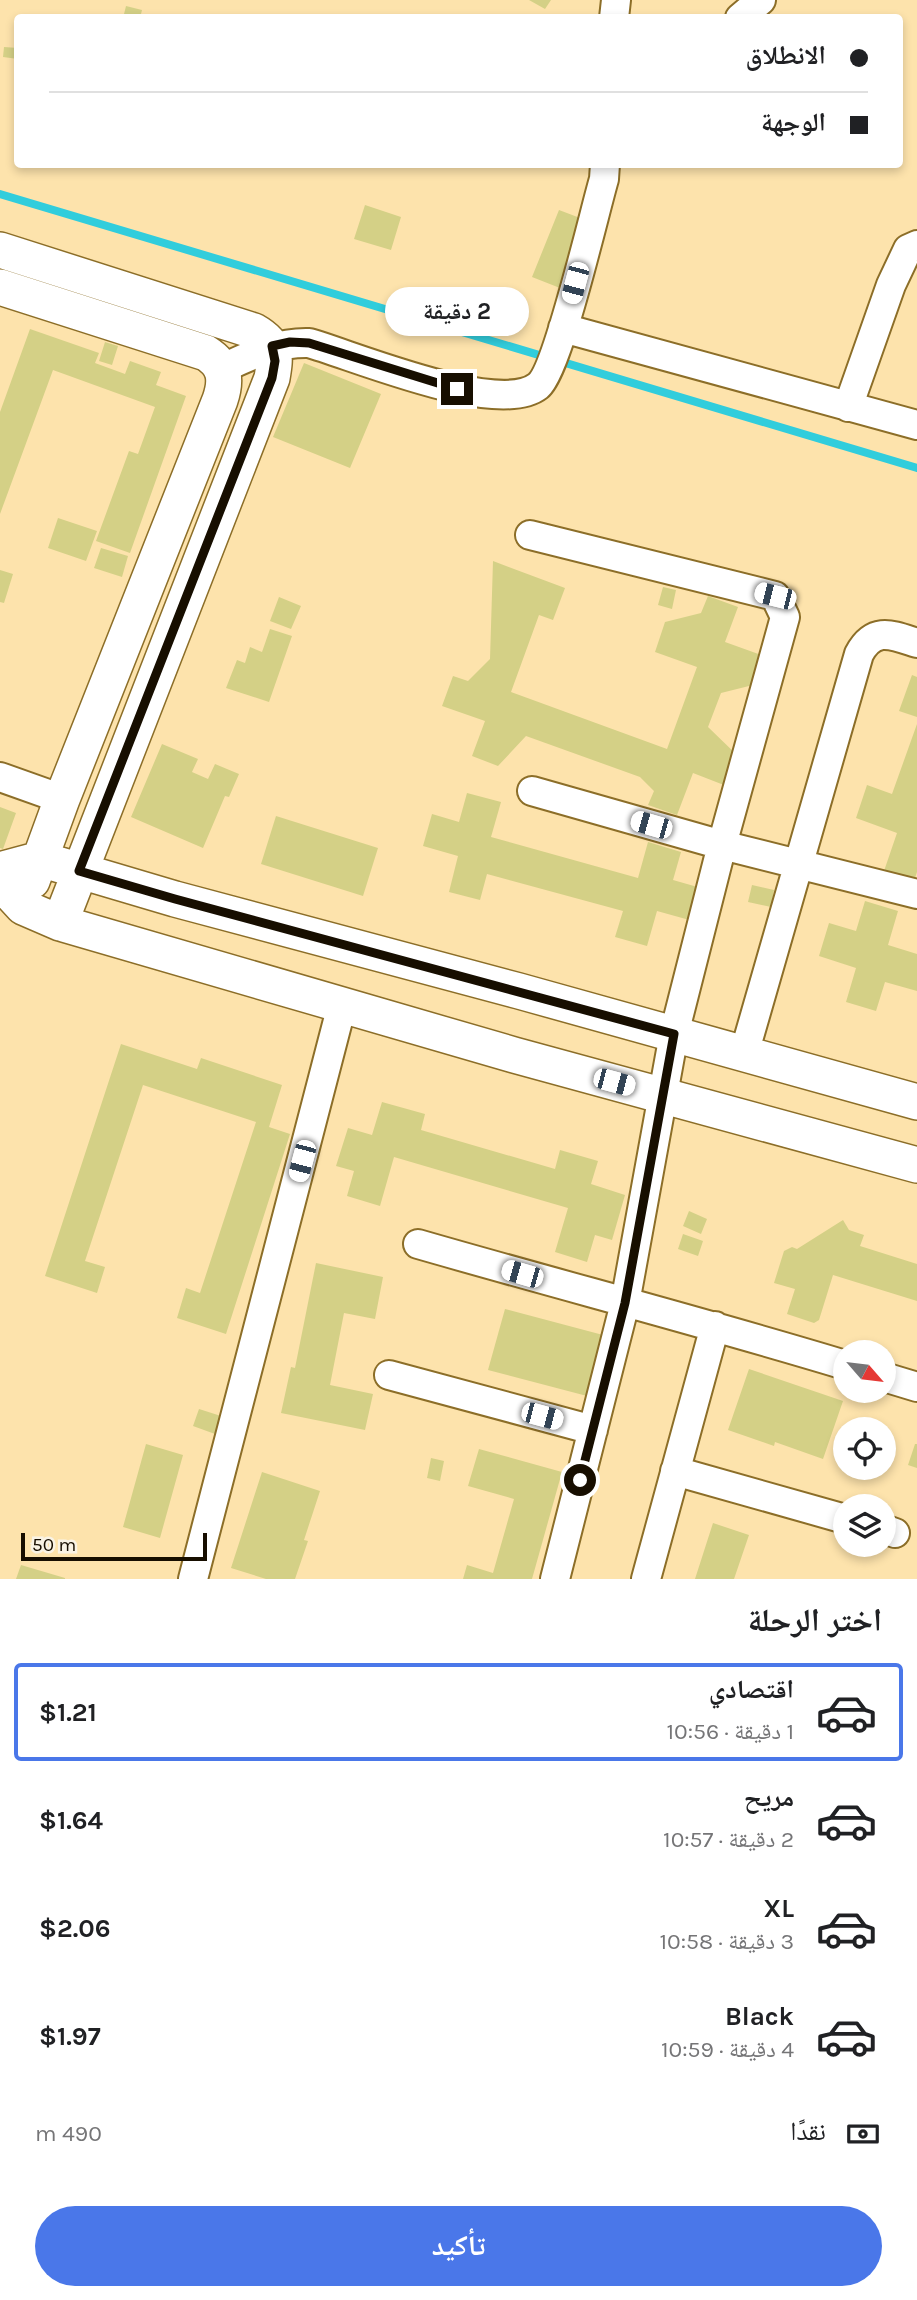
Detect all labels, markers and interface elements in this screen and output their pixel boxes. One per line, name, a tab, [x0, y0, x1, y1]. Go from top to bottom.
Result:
text: الانطلاق	[746, 40, 826, 71]
text: الوجهة	[761, 107, 826, 138]
car	[560, 260, 591, 306]
callout: 2 دقيقة	[385, 288, 529, 336]
text: 2 دقيقة	[423, 298, 491, 325]
route end	[441, 373, 473, 405]
car	[753, 581, 798, 611]
car	[628, 809, 675, 841]
car	[591, 1066, 638, 1098]
car	[287, 1138, 318, 1184]
car	[499, 1258, 546, 1290]
north arrow	[833, 1340, 896, 1404]
map controls	[833, 1340, 896, 1557]
car	[519, 1400, 566, 1432]
button: locate	[833, 1417, 896, 1480]
route start	[564, 1464, 596, 1496]
button: layers	[833, 1494, 896, 1557]
scale bar	[21, 1530, 206, 1562]
text: 50 m	[32, 1534, 76, 1556]
text: اختر الرحلة	[748, 1602, 882, 1639]
text: اقتصادي	[709, 1674, 794, 1705]
icon: car	[815, 1681, 878, 1744]
text: $1.21	[39, 1697, 97, 1728]
text: 1 دقيقة · 10:56	[666, 1718, 794, 1745]
text: مريح	[744, 1782, 794, 1813]
icon: car	[815, 1789, 878, 1852]
text: $1.64	[39, 1805, 103, 1836]
text: 2 دقيقة · 10:57	[663, 1826, 794, 1853]
text: XL	[763, 1893, 794, 1924]
icon: car	[815, 1897, 878, 1960]
text: $2.06	[39, 1913, 110, 1944]
text: 3 دقيقة · 10:58	[659, 1928, 794, 1955]
text: Black	[725, 2001, 794, 2032]
icon: car	[815, 2005, 878, 2068]
text: $1.97	[39, 2021, 101, 2052]
text: 4 دقيقة · 10:59	[661, 2036, 794, 2063]
icon: cash	[844, 2115, 882, 2153]
text: نقدًا	[790, 2116, 826, 2147]
text: 490 m	[35, 2120, 102, 2147]
button: تأكيد	[35, 2206, 882, 2286]

